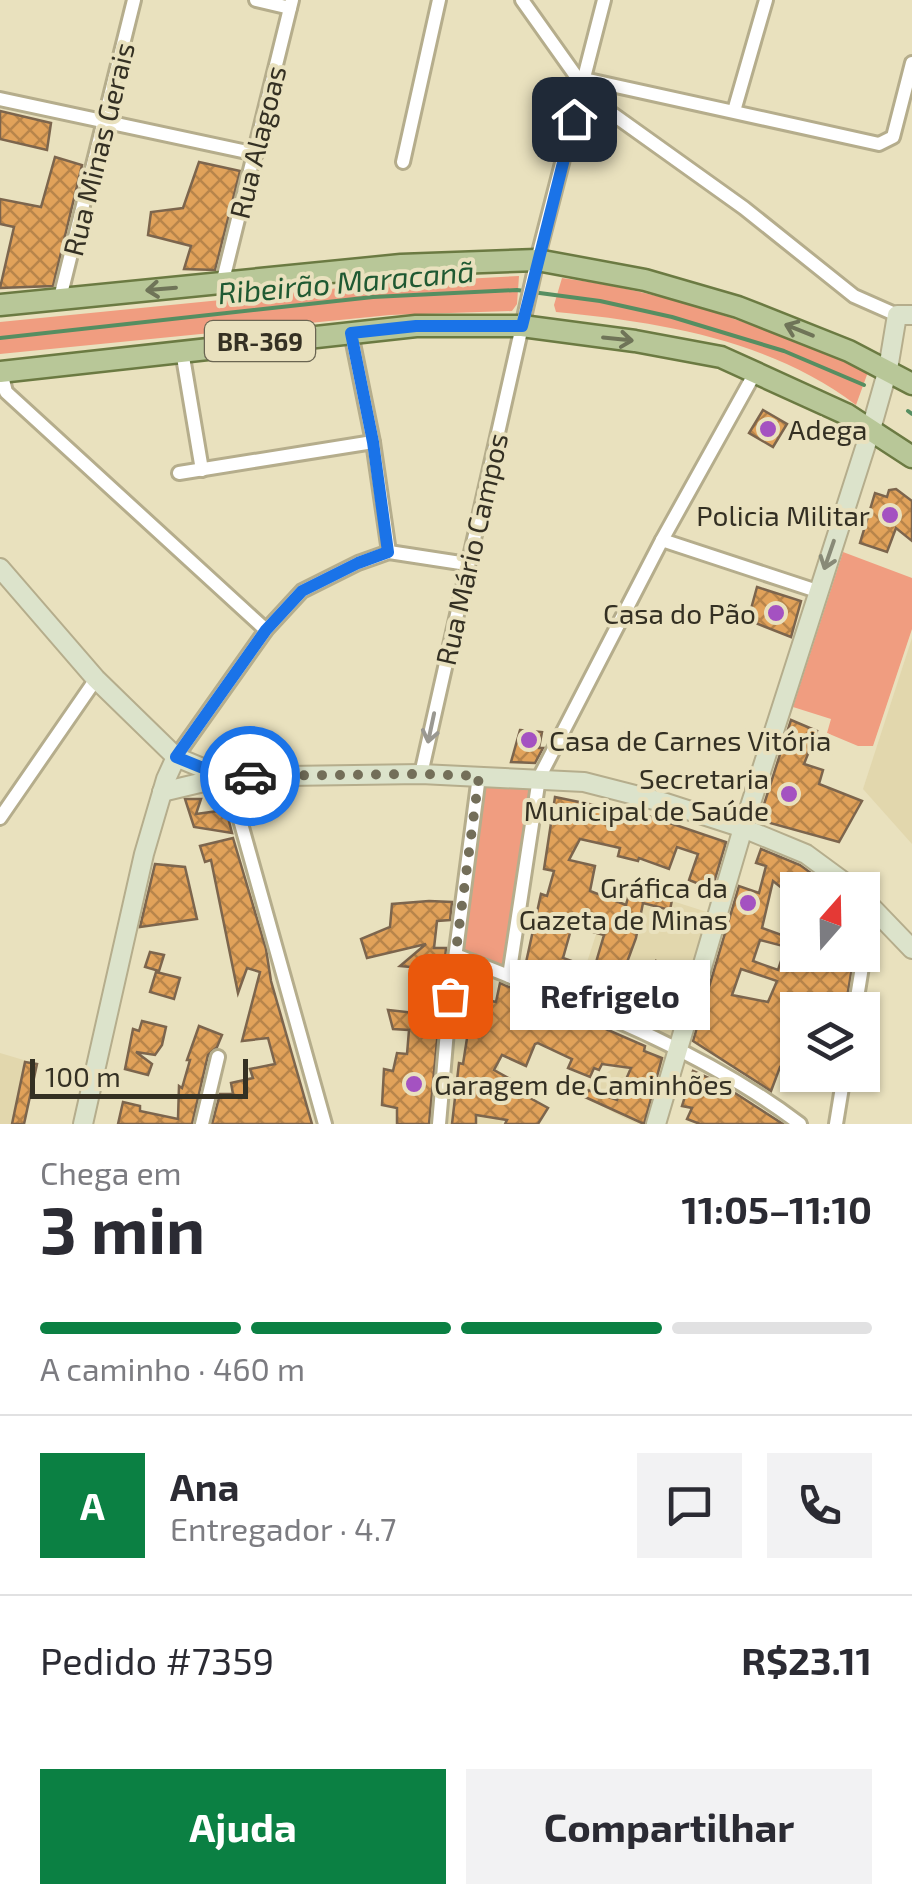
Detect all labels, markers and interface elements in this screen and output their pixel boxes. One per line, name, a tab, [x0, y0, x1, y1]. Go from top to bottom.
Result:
street label: Rua Minas Gerais	[55, 39, 141, 259]
street label: Rua Alagoas	[222, 62, 292, 222]
pin	[532, 77, 617, 162]
icon: home	[547, 92, 602, 147]
water label: Ribeirão Maracanã	[216, 252, 476, 310]
one-way arrow	[145, 280, 177, 299]
one-way arrow	[784, 320, 814, 338]
road number: BR-369	[205, 321, 315, 361]
one-way arrow	[602, 330, 634, 349]
place label: Adega	[788, 412, 867, 446]
marker: Adega	[757, 418, 779, 440]
street label: Rua Mário Campos	[428, 430, 514, 668]
place label: Policia Militar	[696, 498, 870, 532]
marker: Policia Militar	[879, 504, 901, 526]
one-way arrow	[819, 538, 837, 570]
place label: Casa do Pão	[603, 596, 756, 630]
marker: Casa do Pão	[765, 602, 787, 624]
one-way arrow	[421, 711, 439, 743]
place label: Casa de Carnes Vitória	[549, 723, 831, 757]
courier	[200, 726, 300, 826]
marker: Casa de Carnes Vitória	[518, 729, 540, 751]
icon: car	[223, 749, 278, 804]
place label: Secretaria Municipal de Saúde	[524, 761, 769, 827]
marker: Secretaria Municipal de Saúde	[778, 783, 800, 805]
place label: Gráfica da Gazeta de Minas	[519, 870, 728, 936]
north arrow	[780, 872, 880, 972]
map controls	[780, 872, 880, 1092]
marker: Gráfica da Gazeta de Minas	[737, 892, 759, 914]
pin	[408, 954, 493, 1039]
callout: Refrigelo	[510, 961, 710, 1031]
icon: bag	[423, 969, 478, 1024]
text: Refrigelo	[540, 976, 680, 1014]
button: layers	[780, 992, 880, 1092]
scale bar	[30, 1054, 248, 1098]
text: 100 m	[45, 1059, 121, 1093]
place label: Garagem de Caminhões	[434, 1067, 733, 1101]
marker: Garagem de Caminhões	[403, 1073, 425, 1095]
text: Chega em	[40, 1153, 182, 1191]
text: 11:05–11:10	[681, 1186, 872, 1232]
text: 3 min	[40, 1189, 205, 1267]
text: A caminho · 460 m	[40, 1349, 305, 1387]
button: chat	[637, 1453, 742, 1558]
button: phone	[767, 1453, 872, 1558]
text: Ana	[170, 1463, 239, 1509]
text: A	[80, 1482, 105, 1528]
text: Entregador · 4.7	[170, 1509, 396, 1547]
text: Pedido #7359	[40, 1637, 274, 1683]
text: R$23.11	[741, 1637, 872, 1683]
button: Ajuda	[40, 1769, 446, 1884]
button: Compartilhar	[466, 1769, 872, 1884]

